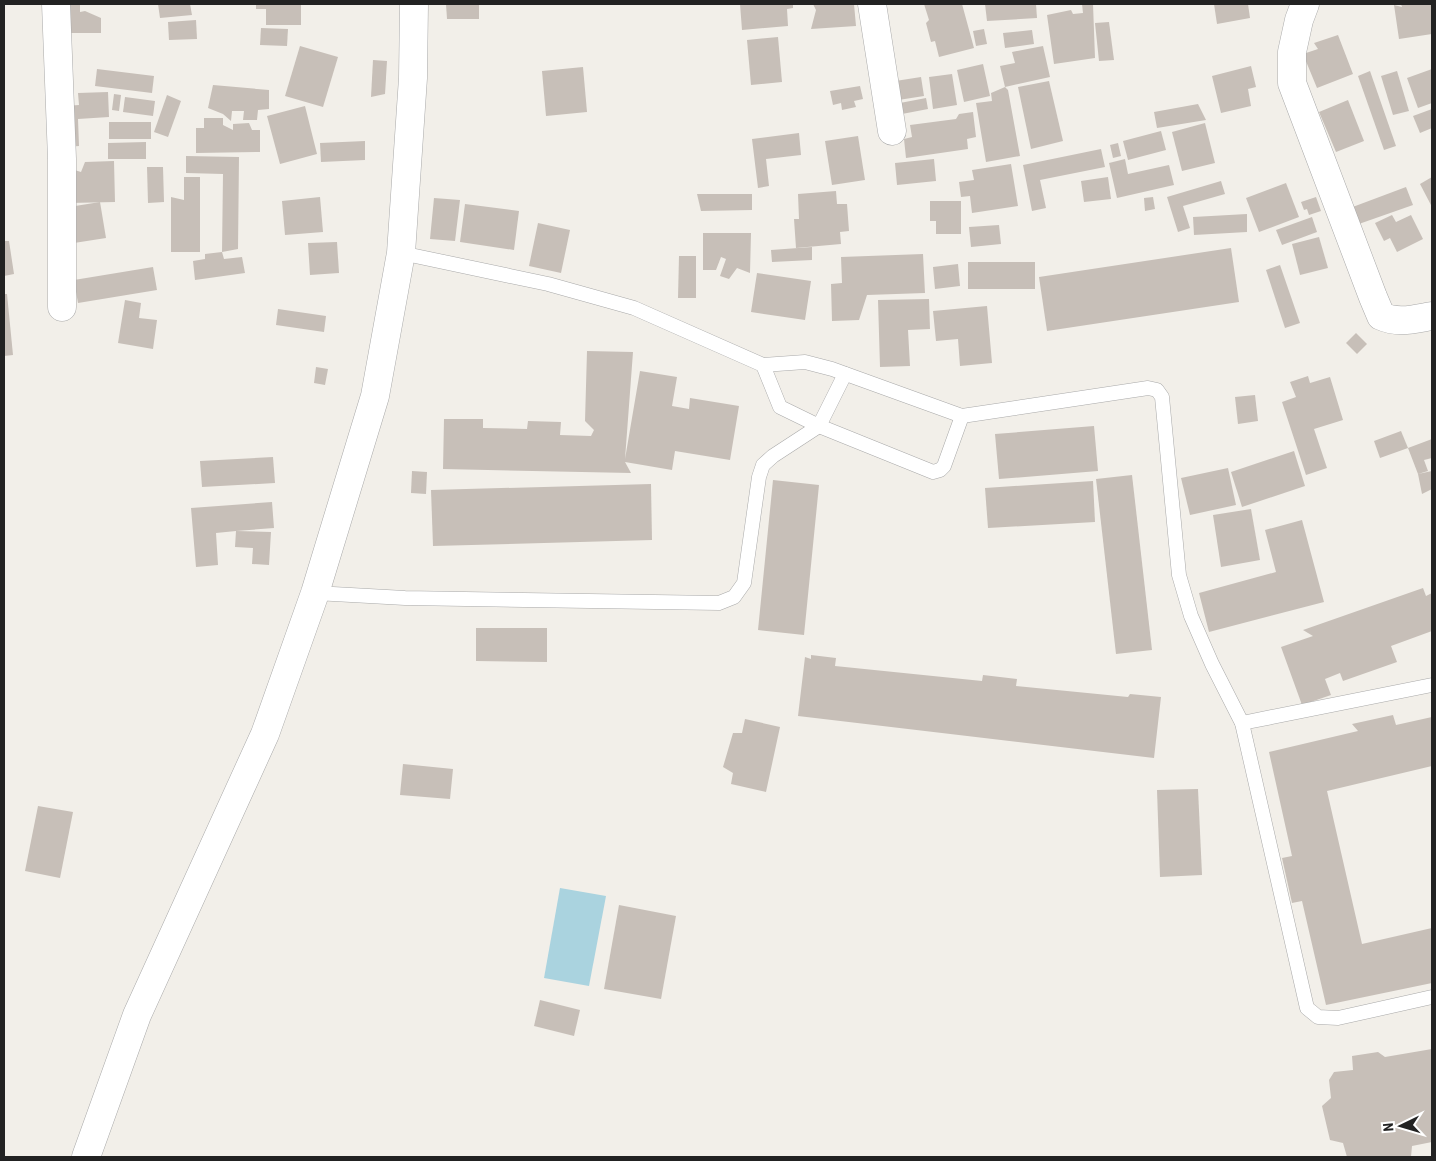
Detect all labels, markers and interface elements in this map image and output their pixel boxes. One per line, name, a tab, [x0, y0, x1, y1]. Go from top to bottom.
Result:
north arrow	[1376, 1101, 1426, 1151]
text: N	[1380, 1122, 1396, 1132]

